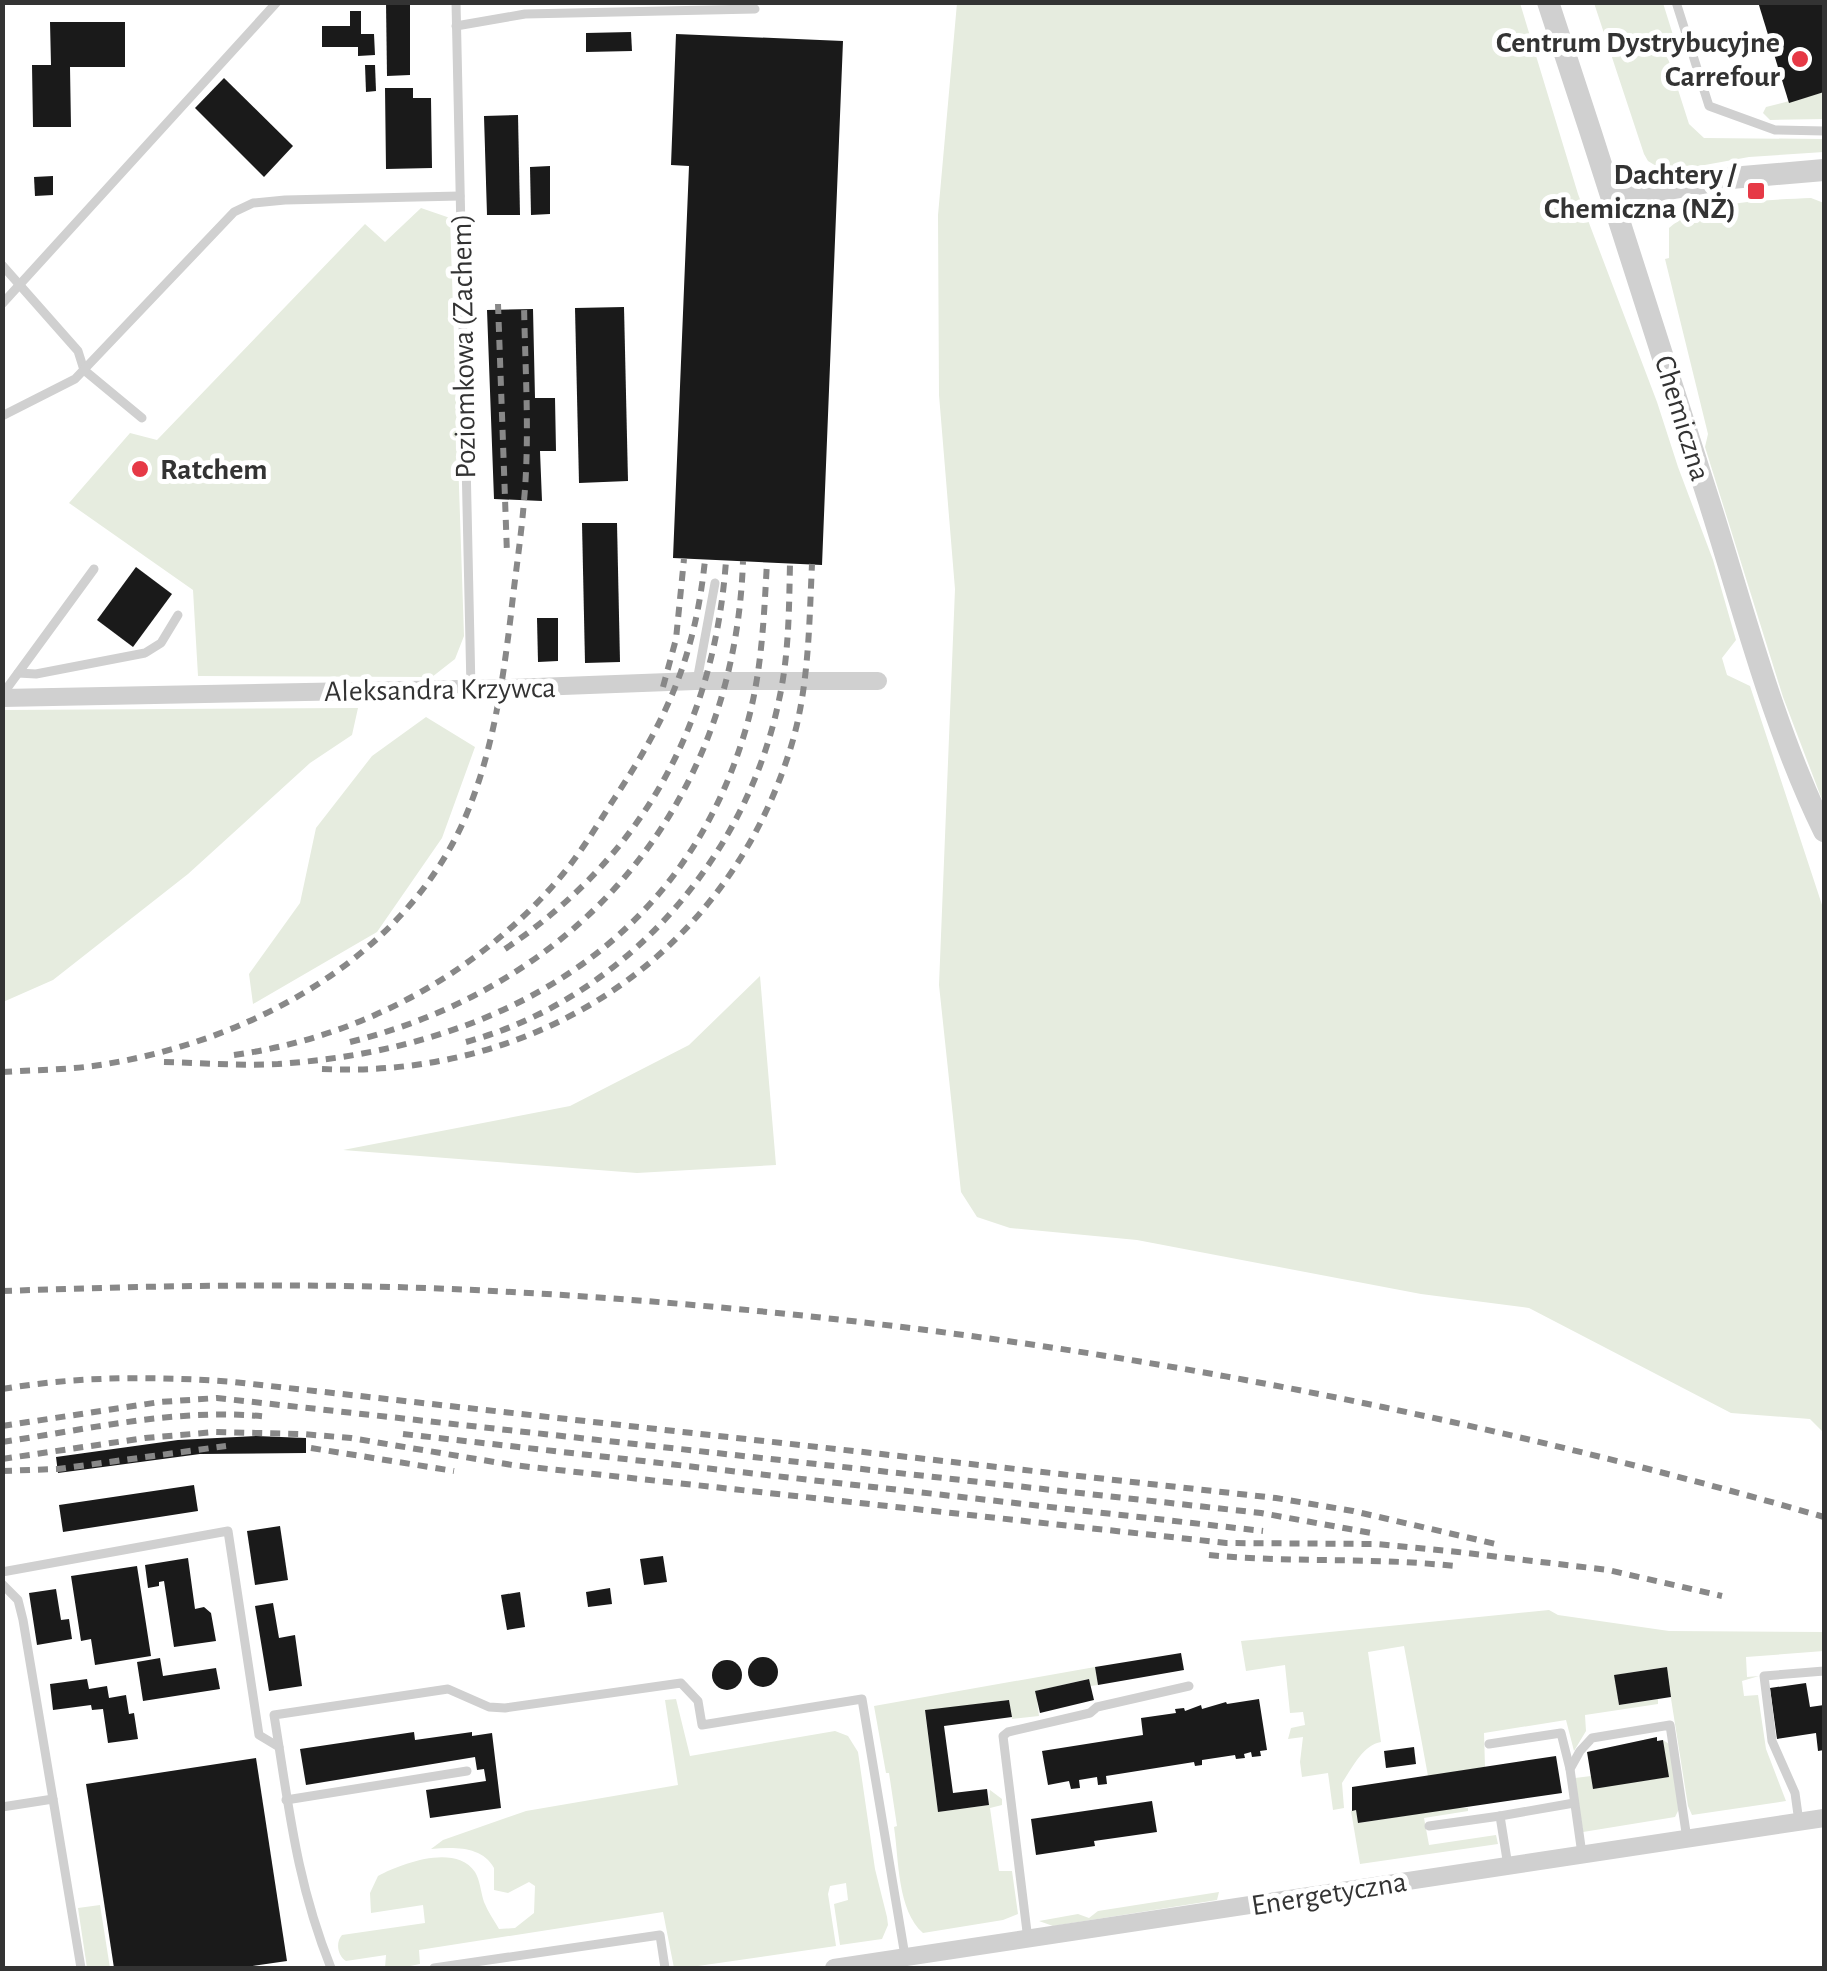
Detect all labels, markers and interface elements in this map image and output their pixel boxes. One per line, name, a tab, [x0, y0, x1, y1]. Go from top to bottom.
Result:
place label: Centrum Dystrybucyjne Carrefour	[1496, 28, 1781, 92]
marker: Centrum Dystrybucyjne Carrefour	[1789, 48, 1811, 70]
place label: Dachtery / Chemiczna (NŻ)	[1544, 160, 1737, 224]
marker: Dachtery / Chemiczna (NŻ)	[1745, 180, 1767, 202]
street label: Poziomkowa (Zachem)	[447, 213, 481, 479]
street label: Chemiczna	[1649, 352, 1715, 485]
place label: Ratchem	[160, 455, 268, 485]
marker: Ratchem	[129, 458, 151, 480]
street label: Aleksandra Krzywca	[324, 673, 556, 707]
street label: Energetyczna	[1249, 1867, 1409, 1921]

